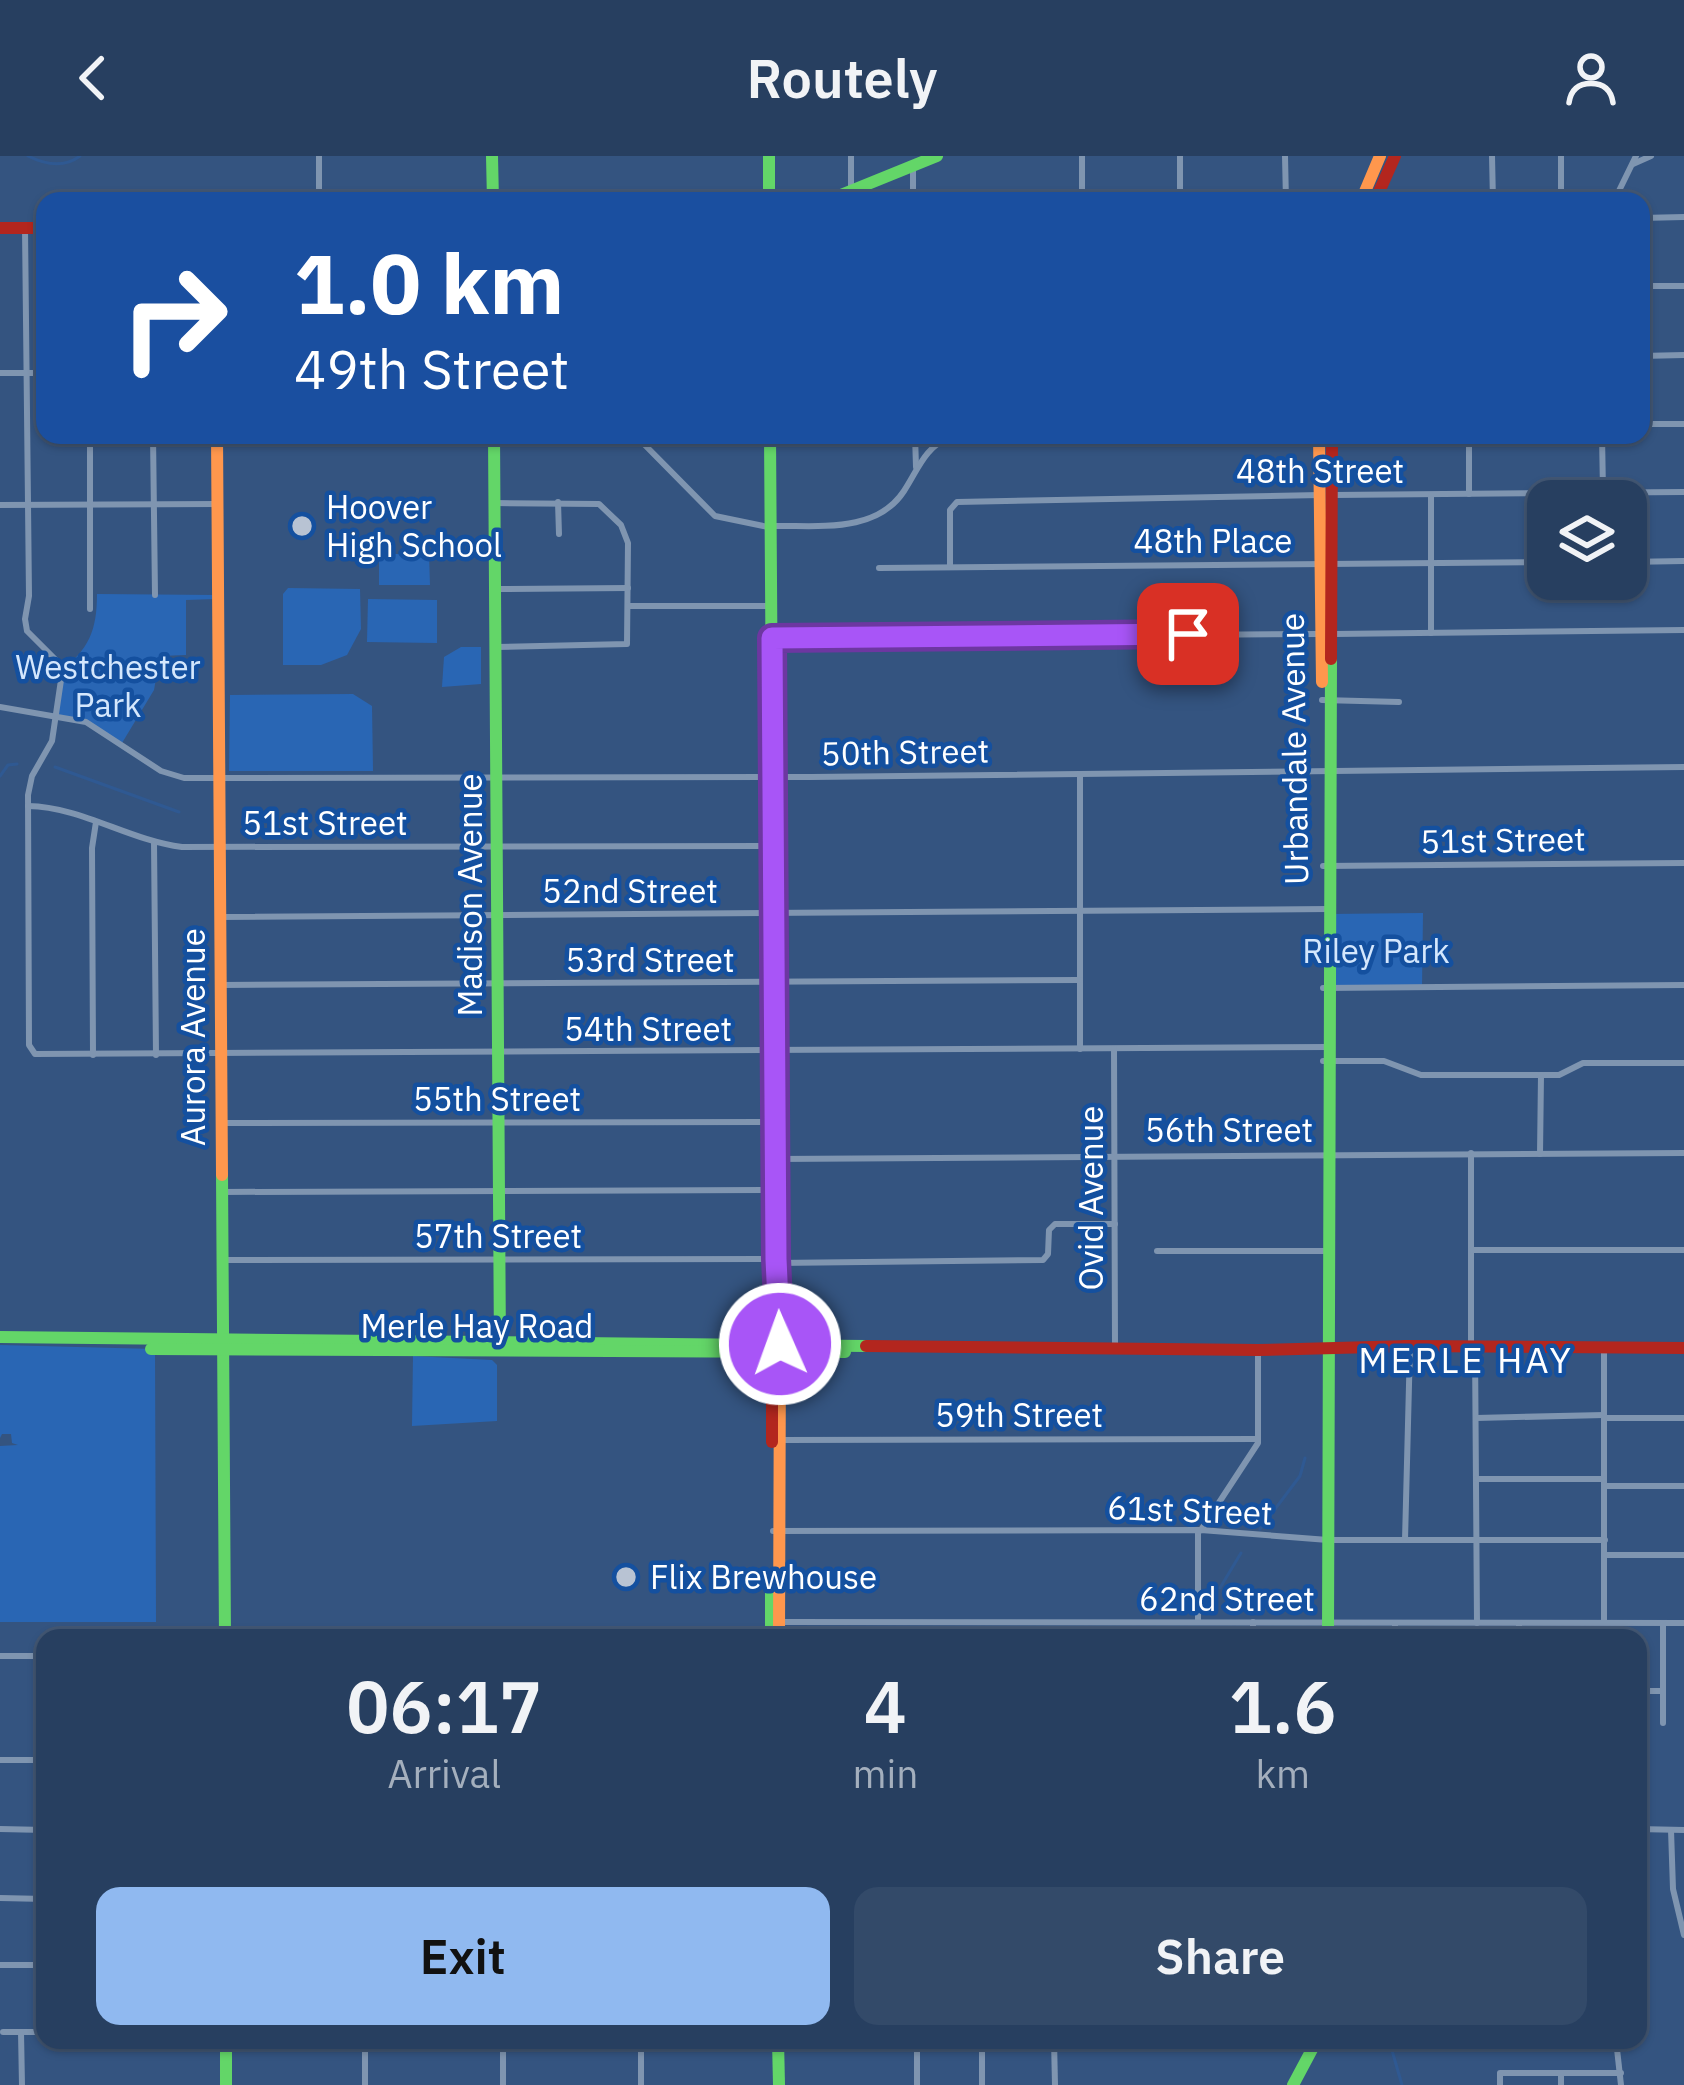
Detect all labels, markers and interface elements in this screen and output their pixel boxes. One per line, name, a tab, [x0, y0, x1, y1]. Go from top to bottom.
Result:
text: Routely	[746, 43, 938, 113]
icon: back	[60, 45, 126, 111]
icon: person	[1558, 45, 1624, 111]
text: 1.0 km	[294, 228, 564, 337]
icon: right	[96, 240, 252, 396]
text: 49th Street	[294, 334, 569, 404]
street label: 48th Street	[1236, 449, 1404, 492]
map controls	[1527, 480, 1647, 600]
button: layers	[1527, 480, 1647, 600]
place label: Hoover High School	[326, 485, 502, 566]
marker: Hoover High School	[289, 513, 315, 539]
street label: 48th Place	[1134, 519, 1292, 562]
pin	[1137, 583, 1239, 685]
icon: arrive	[1155, 601, 1221, 667]
street label: Urbandale Avenue	[1270, 613, 1317, 885]
park label: Westchester Park	[15, 645, 201, 726]
street label: 50th Street	[821, 729, 989, 774]
street label: Madison Avenue	[448, 773, 491, 1017]
street label: 51st Street	[242, 801, 408, 844]
street label: 51st Street	[1420, 817, 1586, 862]
street label: 52nd Street	[542, 869, 718, 912]
street label: Aurora Avenue	[171, 928, 214, 1146]
park label: Riley Park	[1302, 929, 1450, 972]
street label: 53rd Street	[566, 938, 734, 981]
street label: 54th Street	[564, 1007, 732, 1050]
street label: 55th Street	[413, 1077, 581, 1120]
street label: Ovid Avenue	[1069, 1106, 1112, 1290]
street label: 56th Street	[1145, 1108, 1313, 1151]
street label: 57th Street	[414, 1214, 582, 1257]
position arrow	[717, 1281, 843, 1407]
street label: Merle Hay Road	[361, 1304, 593, 1347]
district label: MERLE HAY	[1358, 1336, 1574, 1383]
street label: 59th Street	[935, 1393, 1103, 1436]
street label: 61st Street	[1107, 1485, 1273, 1534]
place label: Flix Brewhouse	[650, 1555, 877, 1598]
marker: Flix Brewhouse	[613, 1564, 639, 1590]
street label: 62nd Street	[1139, 1577, 1315, 1620]
text: 06:17	[346, 1659, 542, 1753]
text: 4	[864, 1659, 907, 1753]
text: 1.6	[1229, 1659, 1337, 1753]
text: Arrival	[387, 1748, 501, 1799]
text: min	[852, 1748, 918, 1799]
text: km	[1255, 1748, 1310, 1799]
button: Exit	[96, 1887, 830, 2025]
button: Share	[854, 1887, 1587, 2025]

